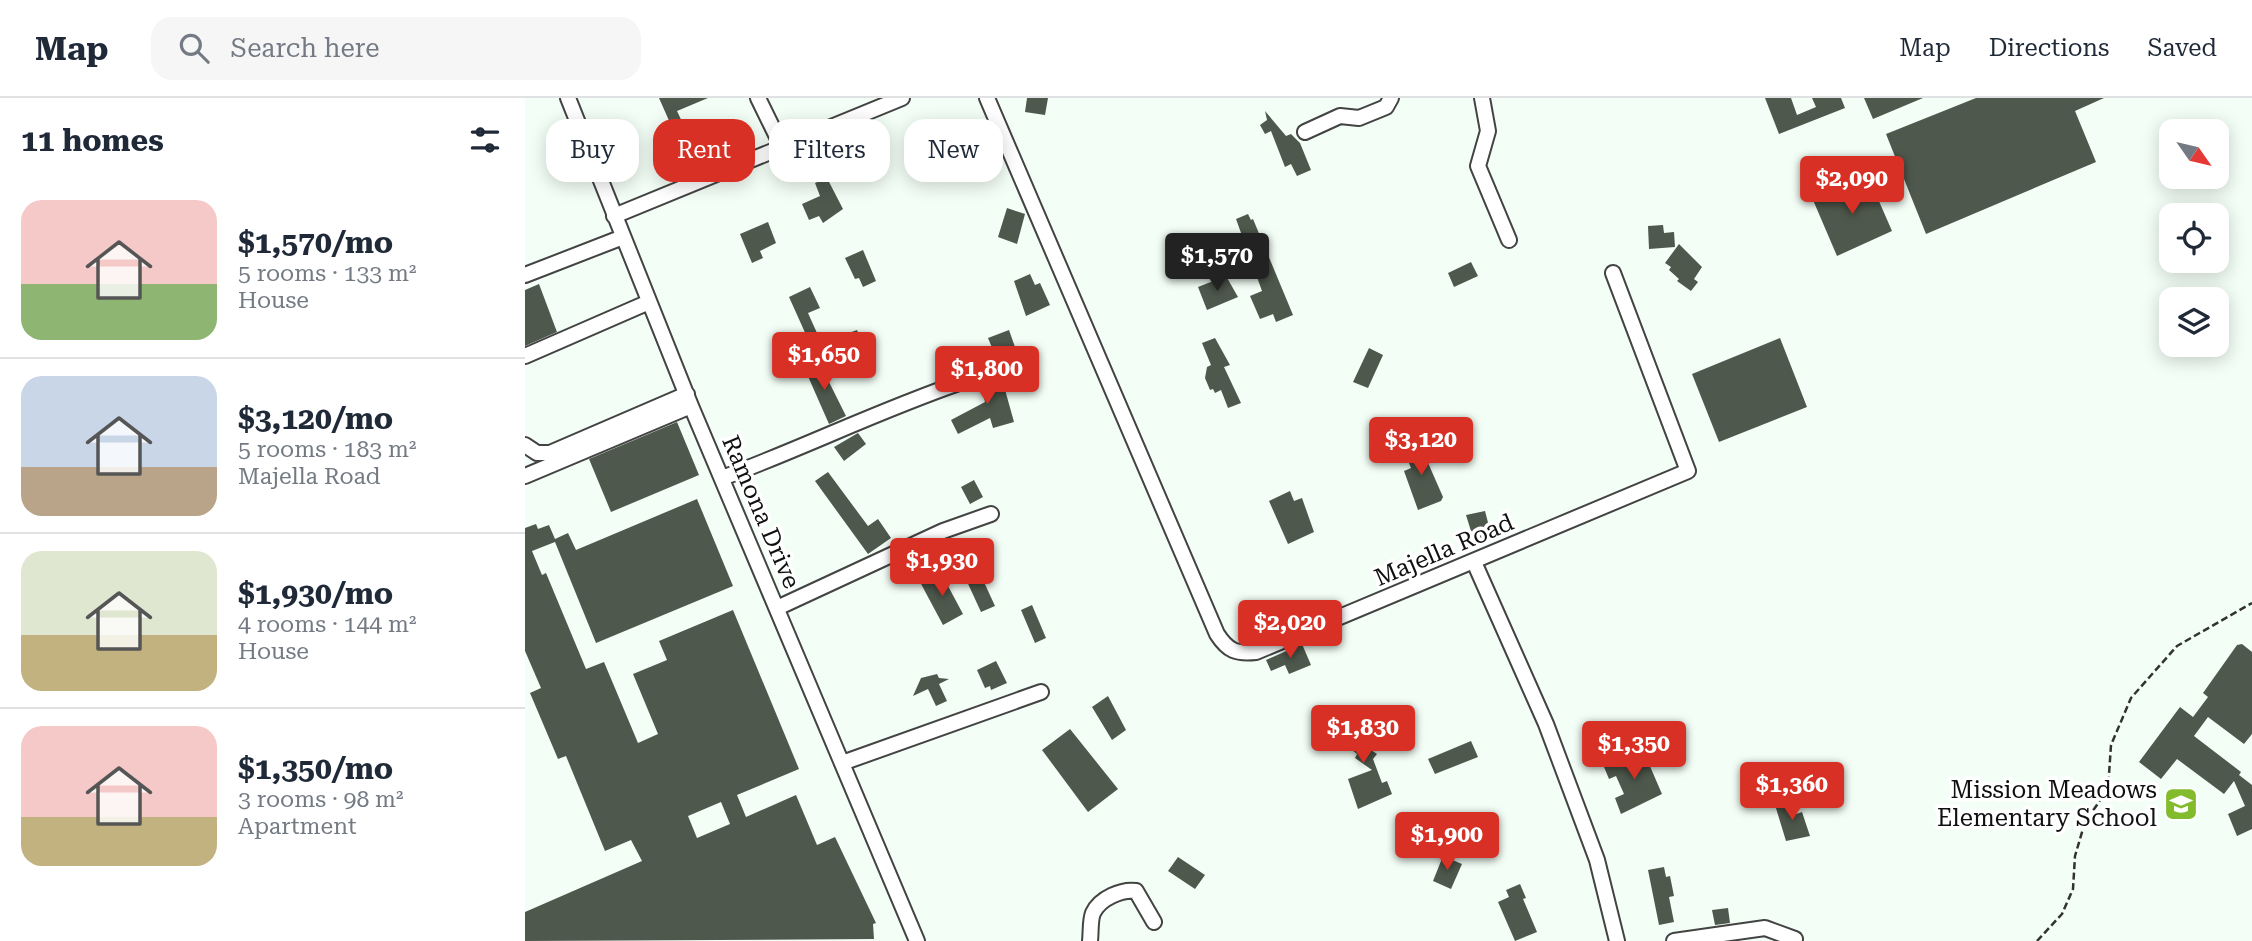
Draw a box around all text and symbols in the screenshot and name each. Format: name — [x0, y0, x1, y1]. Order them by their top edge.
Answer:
search box — [151, 17, 641, 80]
text: Map — [35, 29, 109, 68]
icon: search — [175, 29, 213, 67]
text: Search here — [231, 33, 380, 63]
text: Map — [1899, 34, 1951, 62]
text: Directions — [1989, 34, 2109, 62]
text: Saved — [2147, 34, 2217, 62]
chip: Buy — [546, 119, 639, 182]
chip: Rent — [653, 119, 755, 182]
chip: Filters — [769, 119, 890, 182]
chip: New — [904, 119, 1003, 182]
north arrow — [2159, 119, 2229, 189]
map controls — [2159, 119, 2229, 357]
icon: filters — [466, 121, 504, 159]
text: 11 homes — [21, 123, 164, 158]
pin: $2,090 — [1795, 156, 1909, 216]
text: $2,090 — [1816, 165, 1888, 192]
button: locate — [2159, 203, 2229, 273]
text: $1,570/mo — [238, 225, 393, 260]
icon: home — [77, 228, 161, 312]
pin: $1,570 — [1160, 234, 1274, 293]
text: $1,570 — [1181, 242, 1253, 269]
text: 5 rooms · 133 m² — [238, 260, 416, 287]
text: House — [238, 287, 309, 314]
button: layers — [2159, 287, 2229, 357]
pin: $1,650 — [767, 332, 881, 392]
text: $1,650 — [788, 341, 860, 368]
pin: $1,800 — [930, 346, 1044, 406]
text: $1,800 — [951, 355, 1023, 382]
text: $3,120/mo — [238, 401, 393, 436]
icon: home — [77, 404, 161, 488]
pin: $3,120 — [1364, 418, 1478, 477]
text: $3,120 — [1385, 426, 1457, 453]
street label: Ramona Drive — [716, 431, 806, 593]
text: 5 rooms · 183 m² — [238, 436, 416, 463]
text: Majella Road — [238, 463, 380, 490]
street label: Majella Road — [1370, 508, 1518, 592]
pin: $1,930 — [885, 538, 999, 598]
text: $1,930 — [906, 547, 978, 574]
text: $1,930/mo — [238, 576, 393, 611]
icon: home — [77, 579, 161, 663]
pin: $2,020 — [1233, 601, 1347, 660]
text: $2,020 — [1254, 609, 1326, 636]
text: 4 rooms · 144 m² — [238, 611, 416, 638]
text: House — [238, 638, 309, 665]
pin: $1,830 — [1306, 706, 1420, 765]
text: $1,830 — [1327, 714, 1399, 741]
pin: $1,350 — [1577, 722, 1691, 781]
text: $1,350 — [1598, 730, 1670, 757]
text: $1,350/mo — [238, 751, 393, 786]
icon: home — [77, 754, 161, 838]
pin: $1,360 — [1735, 762, 1849, 822]
text: $1,360 — [1756, 771, 1828, 798]
place label: Mission Meadows Elementary School — [1937, 776, 2157, 832]
school or university icon: Mission Meadows Elementary School — [2162, 785, 2200, 823]
text: 3 rooms · 98 m² — [238, 786, 404, 813]
pin: $1,900 — [1390, 812, 1504, 872]
text: Apartment — [238, 813, 357, 840]
text: $1,900 — [1411, 821, 1483, 848]

